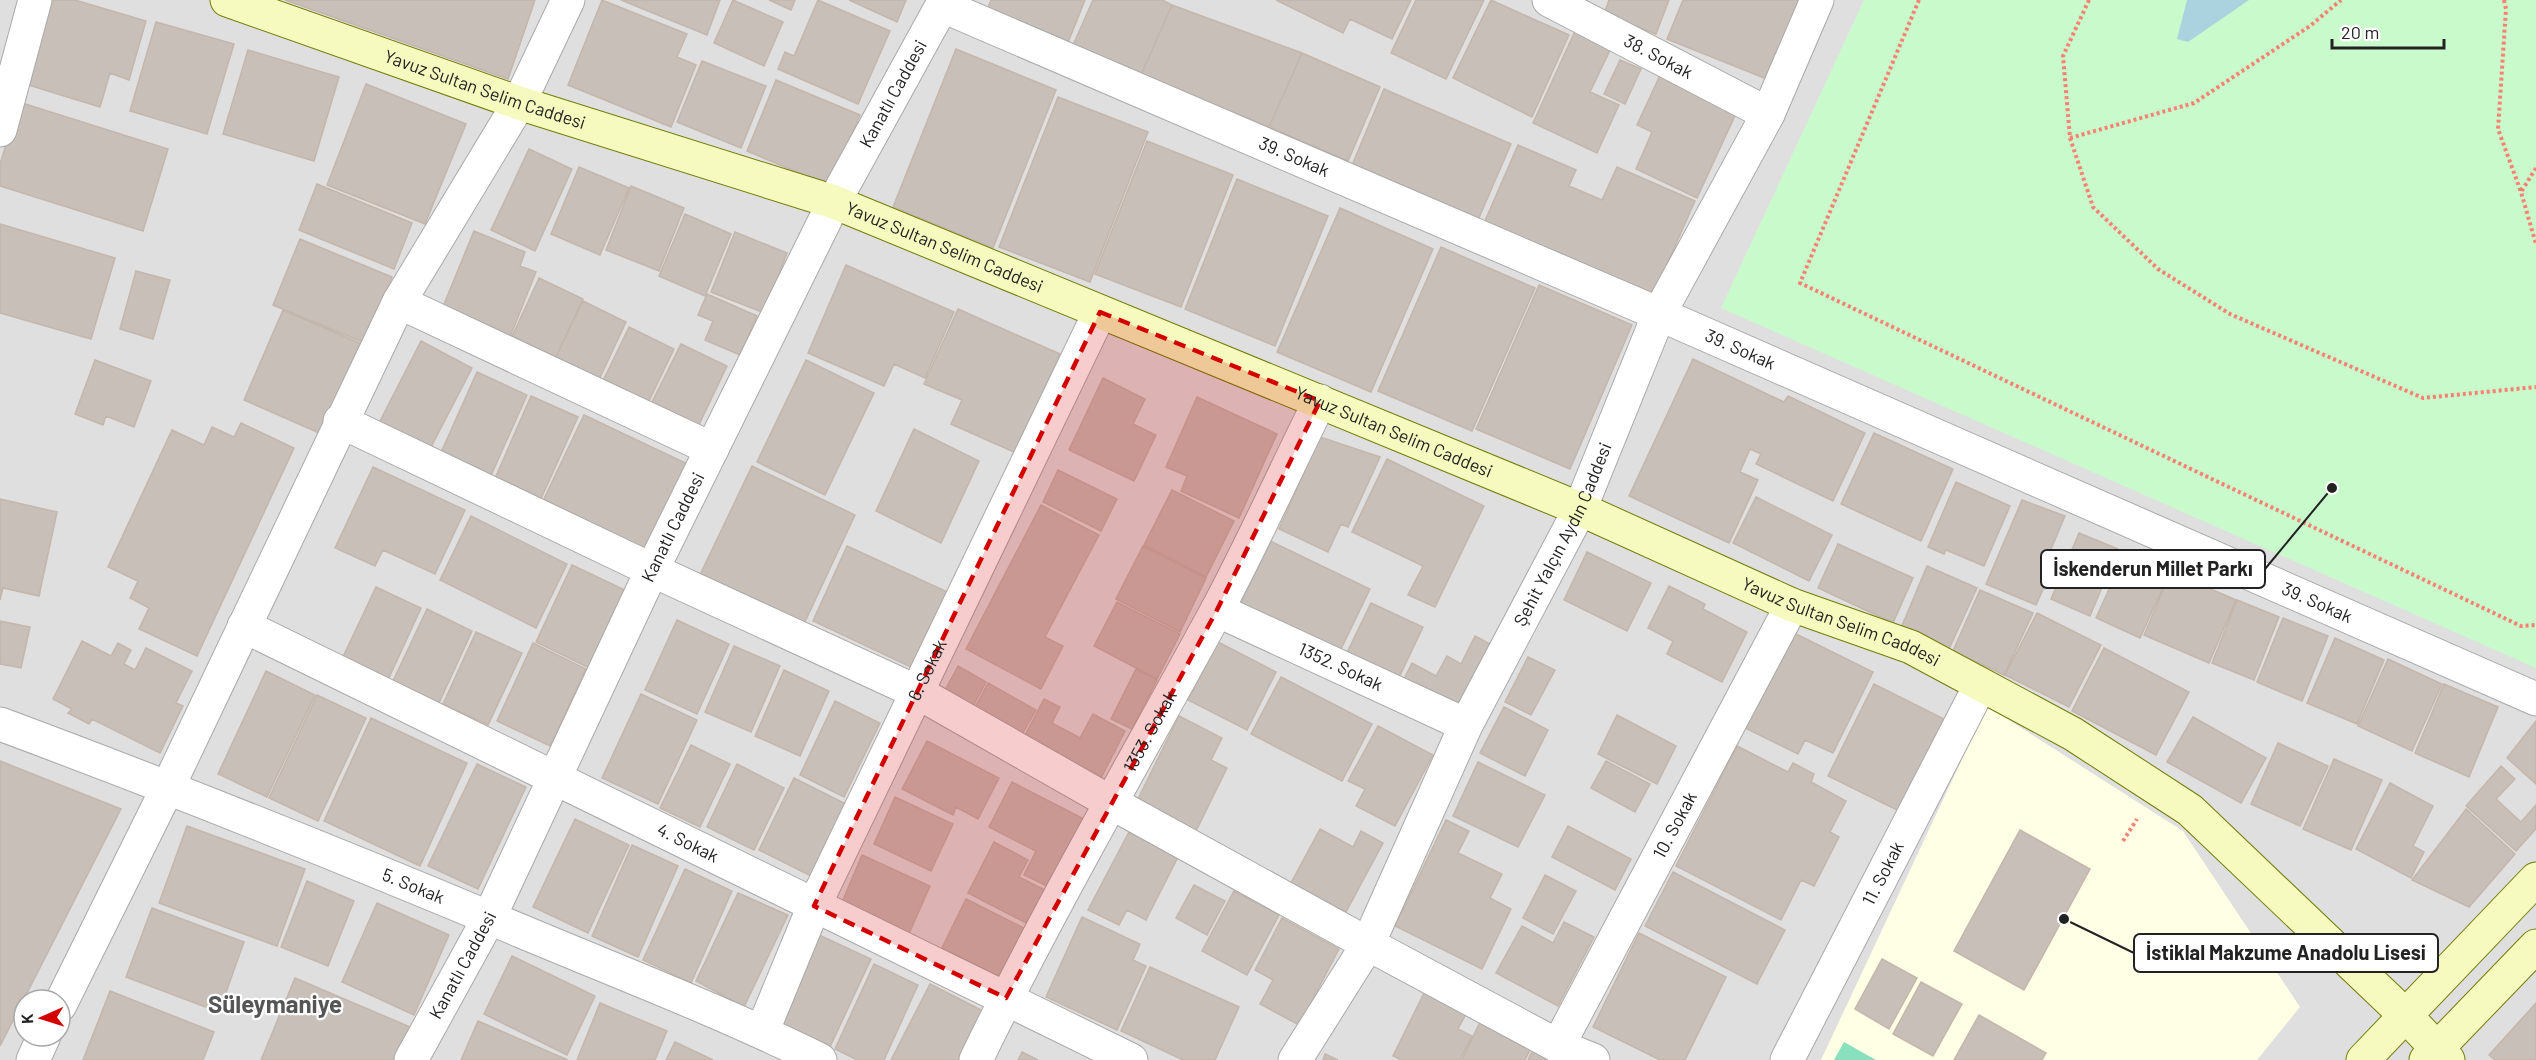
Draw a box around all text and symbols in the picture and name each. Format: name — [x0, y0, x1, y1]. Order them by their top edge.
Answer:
scale bar — [2332, 12, 2444, 50]
text: 20 m — [2341, 21, 2379, 43]
street label: 38. Sokak — [1620, 29, 1697, 83]
street label: Kanatlı Caddesi — [854, 36, 931, 151]
street label: Yavuz Sultan Selim Caddesi — [381, 44, 589, 133]
street label: 39. Sokak — [1256, 131, 1333, 181]
street label: Yavuz Sultan Selim Caddesi — [843, 196, 1047, 297]
street label: 39. Sokak — [1702, 324, 1779, 374]
street label: Yavuz Sultan Selim Caddesi — [1292, 381, 1496, 482]
street label: Şehit Yalçın Aydın Caddesi — [1508, 439, 1616, 630]
street label: Kanatlı Caddesi — [636, 468, 709, 585]
callout: İskenderun Millet Parkı — [2041, 550, 2265, 588]
text: İskenderun Millet Parkı — [2053, 556, 2253, 580]
street label: Yavuz Sultan Selim Caddesi — [1739, 572, 1944, 671]
street label: 39. Sokak — [2279, 577, 2356, 627]
street label: 6. Sokak — [903, 636, 951, 704]
street label: 1352. Sokak — [1295, 637, 1387, 695]
street label: 1353. Sokak — [1118, 686, 1181, 776]
street label: 10. Sokak — [1648, 788, 1701, 862]
street label: 4. Sokak — [654, 818, 723, 867]
street label: 11. Sokak — [1857, 837, 1908, 909]
street label: 5. Sokak — [379, 863, 448, 908]
street label: Kanatlı Caddesi — [424, 908, 501, 1023]
callout: İstiklal Makzume Anadolu Lisesi — [2134, 934, 2438, 972]
text: İstiklal Makzume Anadolu Lisesi — [2146, 940, 2426, 964]
north arrow — [12, 988, 72, 1048]
district label: Süleymaniye — [208, 989, 342, 1018]
text: K — [17, 1013, 36, 1024]

